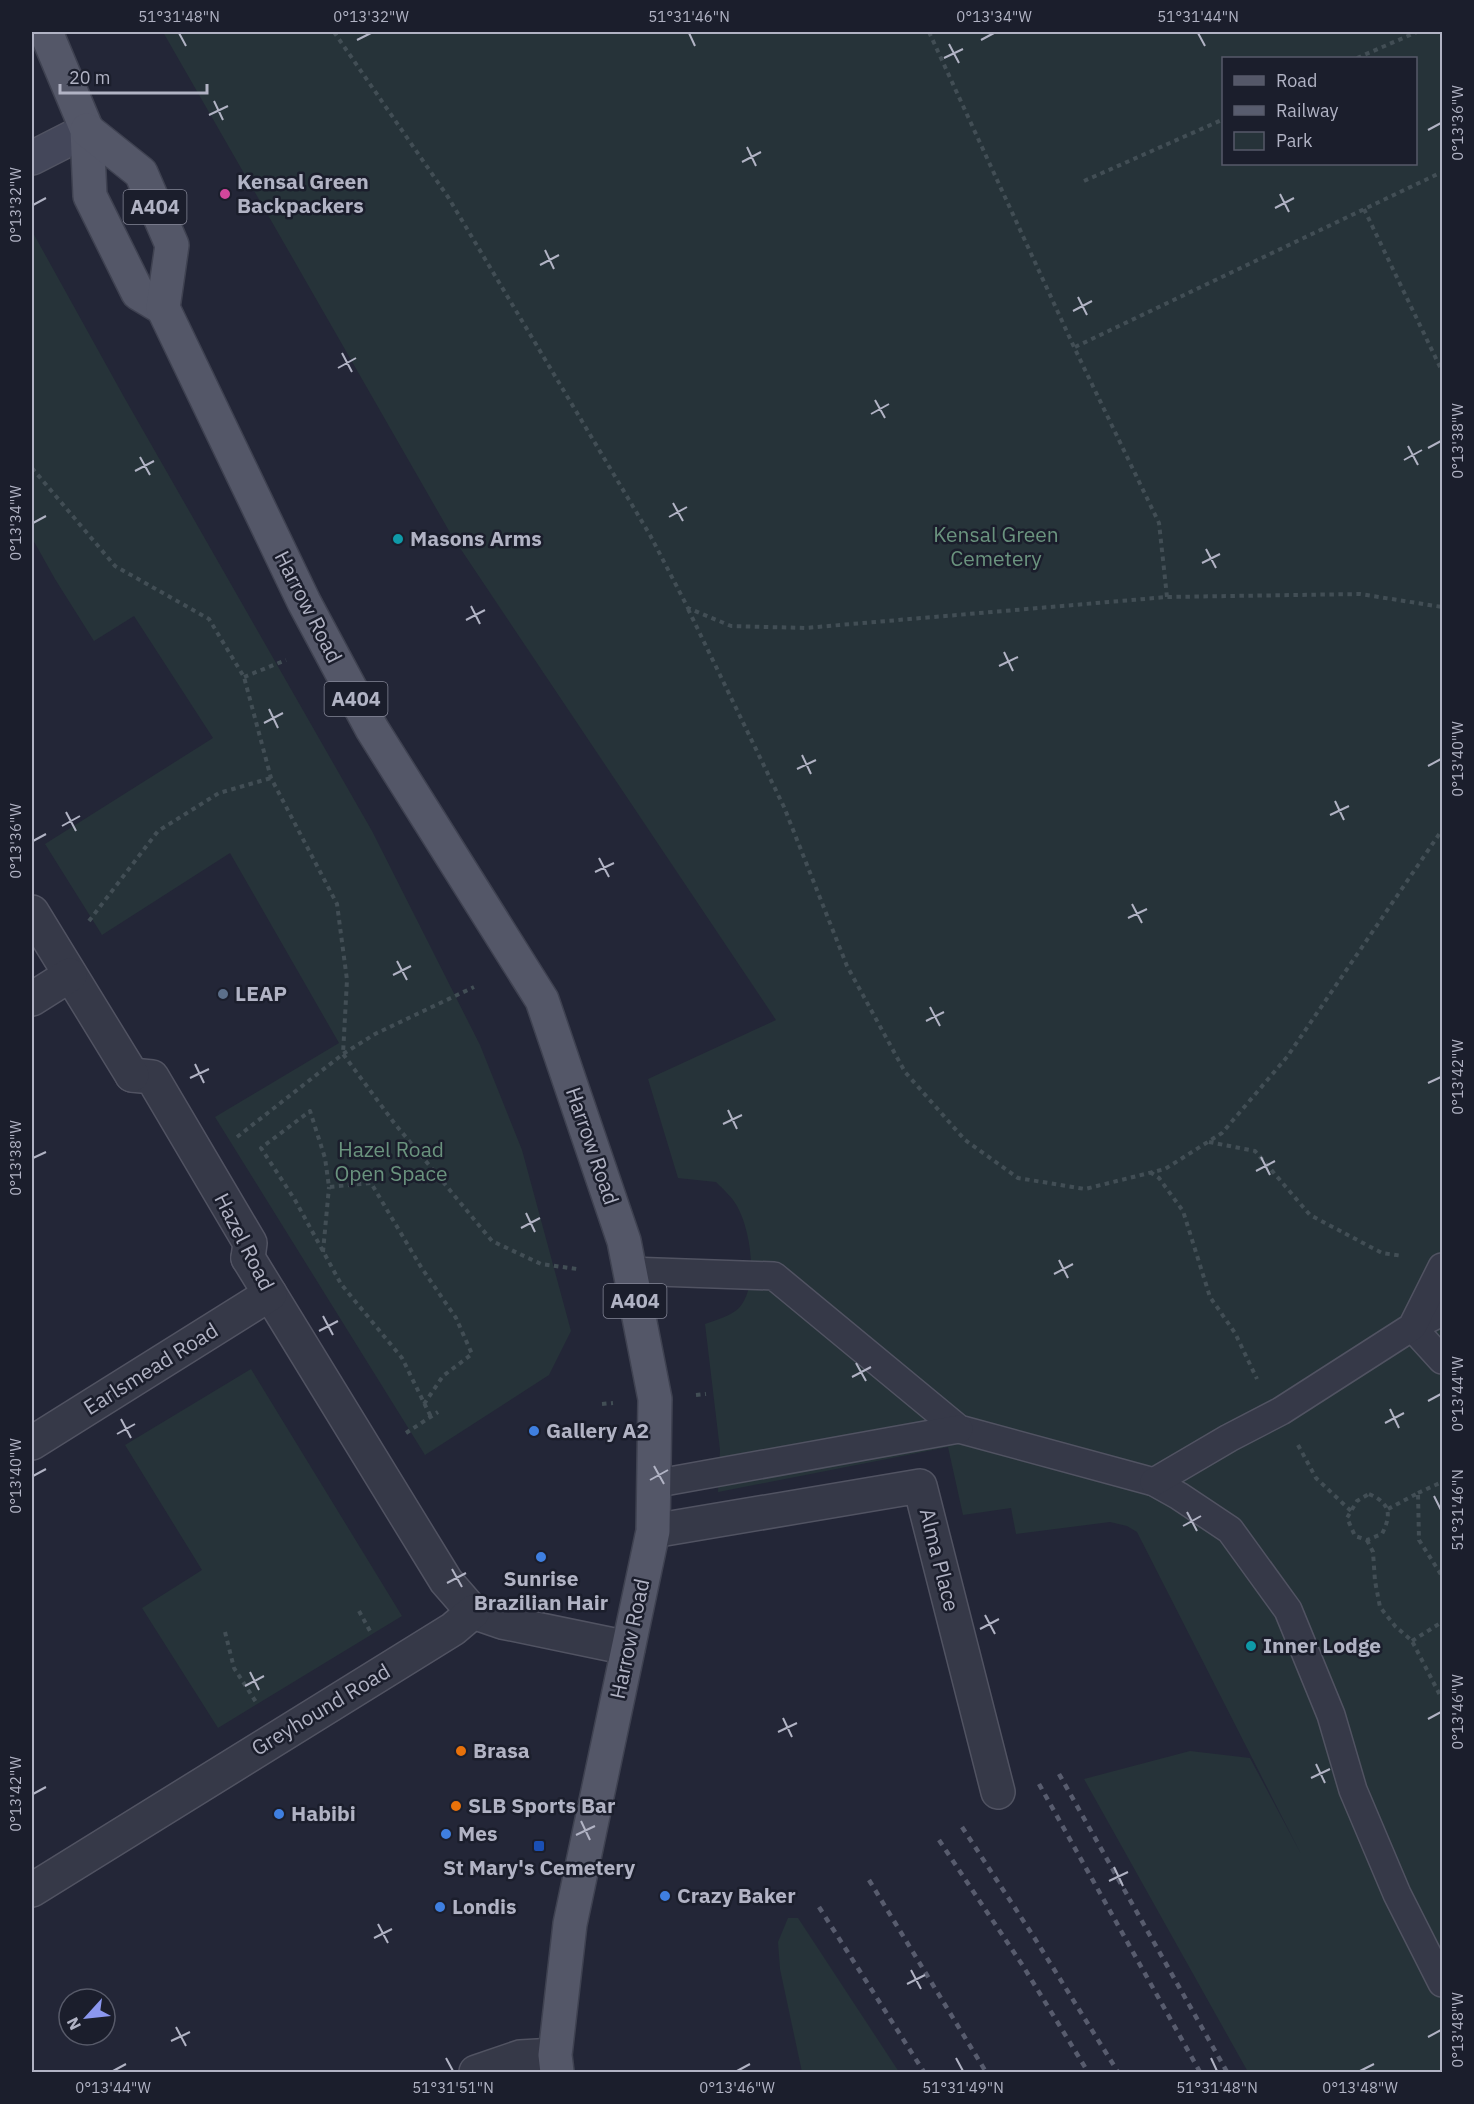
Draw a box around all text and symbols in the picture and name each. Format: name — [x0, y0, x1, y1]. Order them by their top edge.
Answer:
text: 51°31'48"N — [138, 7, 220, 26]
text: 0°13'32"W — [333, 7, 409, 26]
text: 51°31'46"N — [648, 7, 730, 26]
text: 0°13'34"W — [956, 7, 1032, 26]
text: 51°31'44"N — [1157, 7, 1239, 26]
scale bar — [60, 57, 207, 95]
legend — [1222, 57, 1417, 165]
text: 20 m — [69, 66, 111, 89]
text: Road — [1276, 69, 1317, 92]
text: 0°13'36"W — [1448, 85, 1467, 161]
text: Railway — [1276, 99, 1338, 122]
text: Park — [1276, 129, 1313, 152]
text: 0°13'32"W — [6, 167, 25, 243]
place label: Kensal Green Backpackers — [237, 167, 369, 219]
marker: Kensal Green Backpackers — [218, 187, 232, 201]
road number: A404 — [124, 190, 186, 224]
text: 0°13'38"W — [1448, 403, 1467, 479]
text: 0°13'34"W — [6, 485, 25, 561]
park label: Kensal Green Cemetery — [933, 520, 1059, 572]
place label: Masons Arms — [410, 524, 542, 552]
marker: Masons Arms — [391, 532, 405, 546]
street label: Harrow Road — [269, 546, 349, 667]
road number: A404 — [324, 682, 388, 716]
text: 0°13'40"W — [1448, 721, 1467, 797]
text: 0°13'36"W — [6, 803, 25, 879]
place label: LEAP — [235, 979, 287, 1007]
marker: LEAP — [216, 987, 230, 1001]
text: 0°13'42"W — [1448, 1039, 1467, 1115]
street label: Harrow Road — [560, 1083, 626, 1208]
text: 0°13'38"W — [6, 1120, 25, 1196]
park label: Hazel Road Open Space — [334, 1135, 448, 1187]
street label: Hazel Road — [208, 1188, 281, 1295]
road number: A404 — [604, 1284, 666, 1318]
street label: Earlsmead Road — [78, 1316, 223, 1421]
text: 0°13'44"W — [1448, 1356, 1467, 1432]
place label: Gallery A2 — [546, 1416, 649, 1444]
marker: Gallery A2 — [527, 1424, 541, 1438]
text: 0°13'40"W — [6, 1438, 25, 1514]
text: 51°31'46"N — [1448, 1469, 1467, 1551]
street label: Alma Place — [914, 1505, 966, 1614]
marker: Sunrise Brazilian Hair — [534, 1550, 548, 1564]
place label: Sunrise Brazilian Hair — [474, 1564, 609, 1616]
street label: Harrow Road — [603, 1576, 655, 1702]
place label: Inner Lodge — [1263, 1631, 1381, 1659]
marker: Inner Lodge — [1244, 1639, 1258, 1653]
street label: Greyhound Road — [246, 1657, 395, 1762]
text: 0°13'46"W — [1448, 1674, 1467, 1750]
place label: Brasa — [473, 1736, 530, 1764]
marker: Brasa — [454, 1744, 468, 1758]
text: 0°13'42"W — [6, 1756, 25, 1832]
place label: SLB Sports Bar — [468, 1791, 616, 1819]
place label: Habibi — [291, 1799, 356, 1827]
marker: SLB Sports Bar — [449, 1799, 463, 1813]
marker: Habibi — [272, 1807, 286, 1821]
place label: Mes — [458, 1819, 498, 1847]
marker: Mes — [439, 1827, 453, 1841]
marker: St Mary's Cemetery — [532, 1839, 546, 1853]
place label: St Mary's Cemetery — [443, 1853, 636, 1881]
place label: Crazy Baker — [677, 1881, 796, 1909]
marker: Crazy Baker — [658, 1889, 672, 1903]
place label: Londis — [452, 1892, 517, 1920]
marker: Londis — [433, 1900, 447, 1914]
north arrow — [57, 1987, 117, 2047]
text: 0°13'48"W — [1448, 1992, 1467, 2068]
text: N — [62, 2014, 85, 2034]
text: 0°13'44"W — [75, 2078, 151, 2097]
text: 51°31'51"N — [412, 2078, 494, 2097]
text: 0°13'46"W — [699, 2078, 775, 2097]
text: 51°31'49"N — [922, 2078, 1004, 2097]
text: 51°31'48"N — [1176, 2078, 1258, 2097]
text: 0°13'48"W — [1322, 2078, 1398, 2097]

